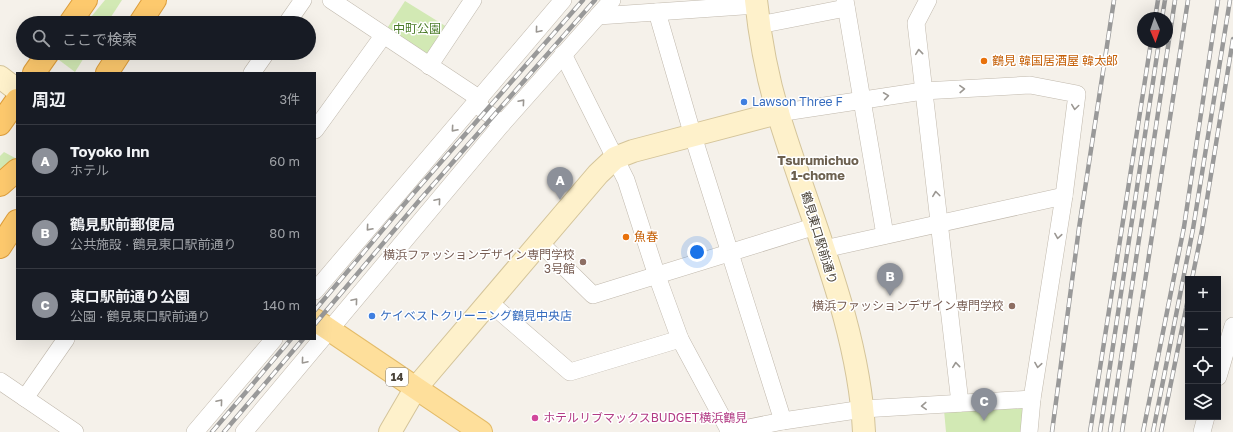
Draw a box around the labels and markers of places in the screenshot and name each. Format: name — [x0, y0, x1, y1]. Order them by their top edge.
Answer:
place label: 鶴見 韓国居酒屋 韓太郎 — [992, 53, 1118, 68]
marker: 鶴見 韓国居酒屋 韓太郎 — [979, 56, 989, 66]
place label: Lawson Three F — [752, 94, 843, 109]
marker: Lawson Three F — [739, 97, 749, 107]
pin: A — [547, 167, 573, 200]
place label: 魚春 — [634, 229, 658, 244]
marker: 魚春 — [621, 232, 631, 242]
place label: 横浜ファッションデザイン専門学校 3号館 — [383, 247, 575, 276]
marker: 横浜ファッションデザイン専門学校 3号館 — [578, 257, 588, 267]
pin: B — [877, 263, 903, 296]
place label: 横浜ファッションデザイン専門学校 — [812, 298, 1004, 313]
marker: 横浜ファッションデザイン専門学校 — [1007, 301, 1017, 311]
place label: ケイベストクリーニング鶴見中央店 — [380, 308, 572, 323]
marker: ケイベストクリーニング鶴見中央店 — [367, 311, 377, 321]
pin: C — [971, 388, 997, 421]
place label: ホテルリブマックスBUDGET横浜鶴見 — [543, 410, 747, 425]
marker: ホテルリブマックスBUDGET横浜鶴見 — [530, 413, 540, 423]

